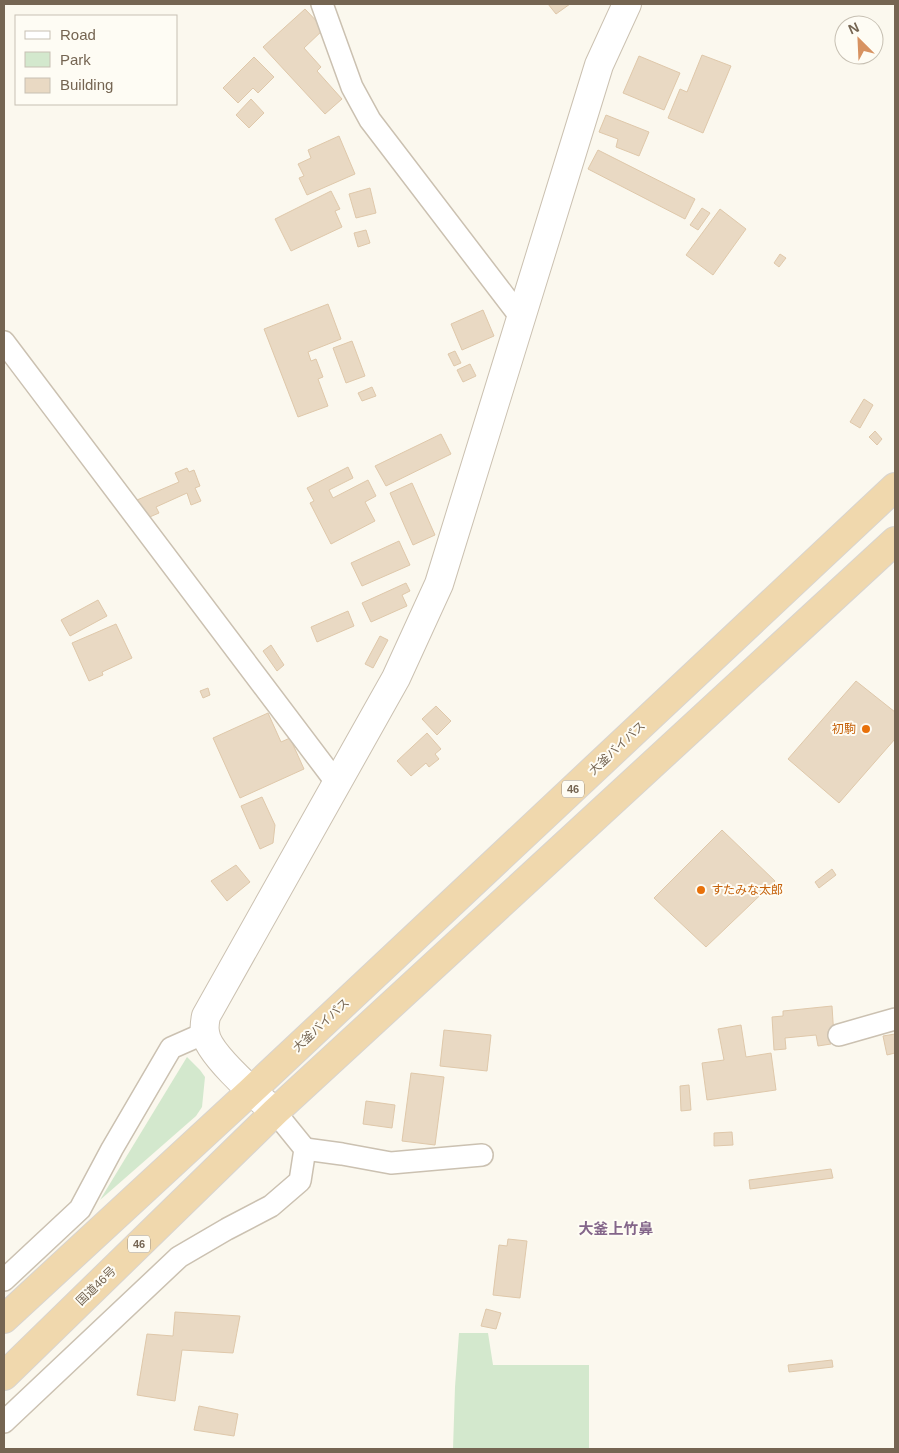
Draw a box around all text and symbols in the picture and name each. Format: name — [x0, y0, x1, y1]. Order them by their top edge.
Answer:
legend — [15, 15, 178, 105]
north arrow — [834, 15, 884, 65]
text: N — [846, 19, 862, 37]
text: Road — [60, 26, 96, 43]
text: Park — [60, 51, 91, 68]
text: Building — [60, 76, 113, 93]
street label: 大釜バイパス — [586, 718, 648, 778]
place label: 初駒 — [832, 722, 856, 736]
marker: 初駒 — [860, 723, 872, 735]
road number: 46 — [562, 781, 584, 798]
place label: すたみな太郎 — [711, 883, 783, 897]
marker: すたみな太郎 — [695, 884, 707, 896]
street label: 大釜バイパス — [290, 995, 352, 1055]
district label: 大釜上竹鼻 — [578, 1220, 654, 1237]
road number: 46 — [128, 1236, 150, 1252]
street label: 国道46号 — [73, 1264, 119, 1308]

